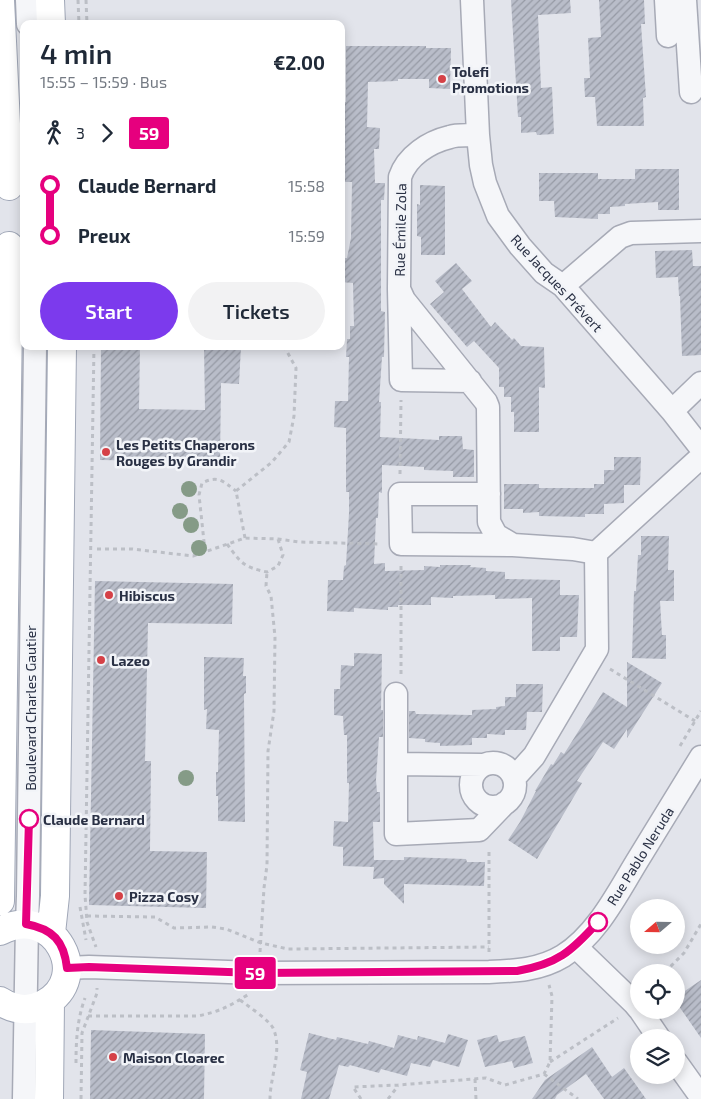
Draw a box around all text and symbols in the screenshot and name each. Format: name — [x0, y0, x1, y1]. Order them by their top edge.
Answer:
text: 4 min — [40, 36, 112, 70]
text: €2.00 — [273, 51, 325, 74]
place label: Tolefi Promotions — [452, 63, 529, 96]
text: 15:55 – 15:59 · Bus — [40, 72, 167, 91]
marker: Tolefi Promotions — [436, 73, 448, 85]
icon: walk — [40, 119, 68, 147]
icon: forward — [93, 119, 121, 147]
text: 59 — [139, 122, 159, 144]
text: 3 — [76, 123, 85, 142]
text: Claude Bernard — [78, 174, 216, 197]
text: 15:58 — [288, 176, 325, 195]
street label: Rue Émile Zola — [391, 183, 409, 277]
text: Preux — [78, 224, 130, 247]
text: 15:59 — [289, 226, 325, 245]
street label: Rue Jacques Prévert — [508, 231, 606, 335]
button: Start — [40, 282, 178, 340]
button: Tickets — [188, 282, 325, 340]
place label: Les Petits Chaperons Rouges by Grandir — [116, 436, 255, 469]
marker: Les Petits Chaperons Rouges by Grandir — [100, 446, 112, 458]
place label: Hibiscus — [119, 587, 175, 604]
marker: Hibiscus — [103, 589, 115, 601]
street label: Boulevard Charles Gautier — [22, 625, 39, 791]
place label: Lazeo — [111, 652, 150, 669]
marker: Lazeo — [95, 654, 107, 666]
street label: Rue Pablo Neruda — [603, 804, 677, 908]
marker: Claude Bernard — [19, 809, 39, 829]
place label: Claude Bernard — [43, 811, 145, 828]
place label: Pizza Cosy — [129, 888, 199, 905]
marker: Pizza Cosy — [113, 890, 125, 902]
north arrow — [630, 899, 685, 954]
map controls — [630, 899, 685, 1084]
unlabelled marker — [588, 912, 608, 932]
line badge: 59 — [232, 957, 278, 989]
text: 59 — [245, 962, 265, 984]
button: locate — [630, 964, 685, 1019]
button: layers — [630, 1029, 685, 1084]
place label: Maison Cloarec — [123, 1049, 225, 1066]
marker: Maison Cloarec — [107, 1051, 119, 1063]

